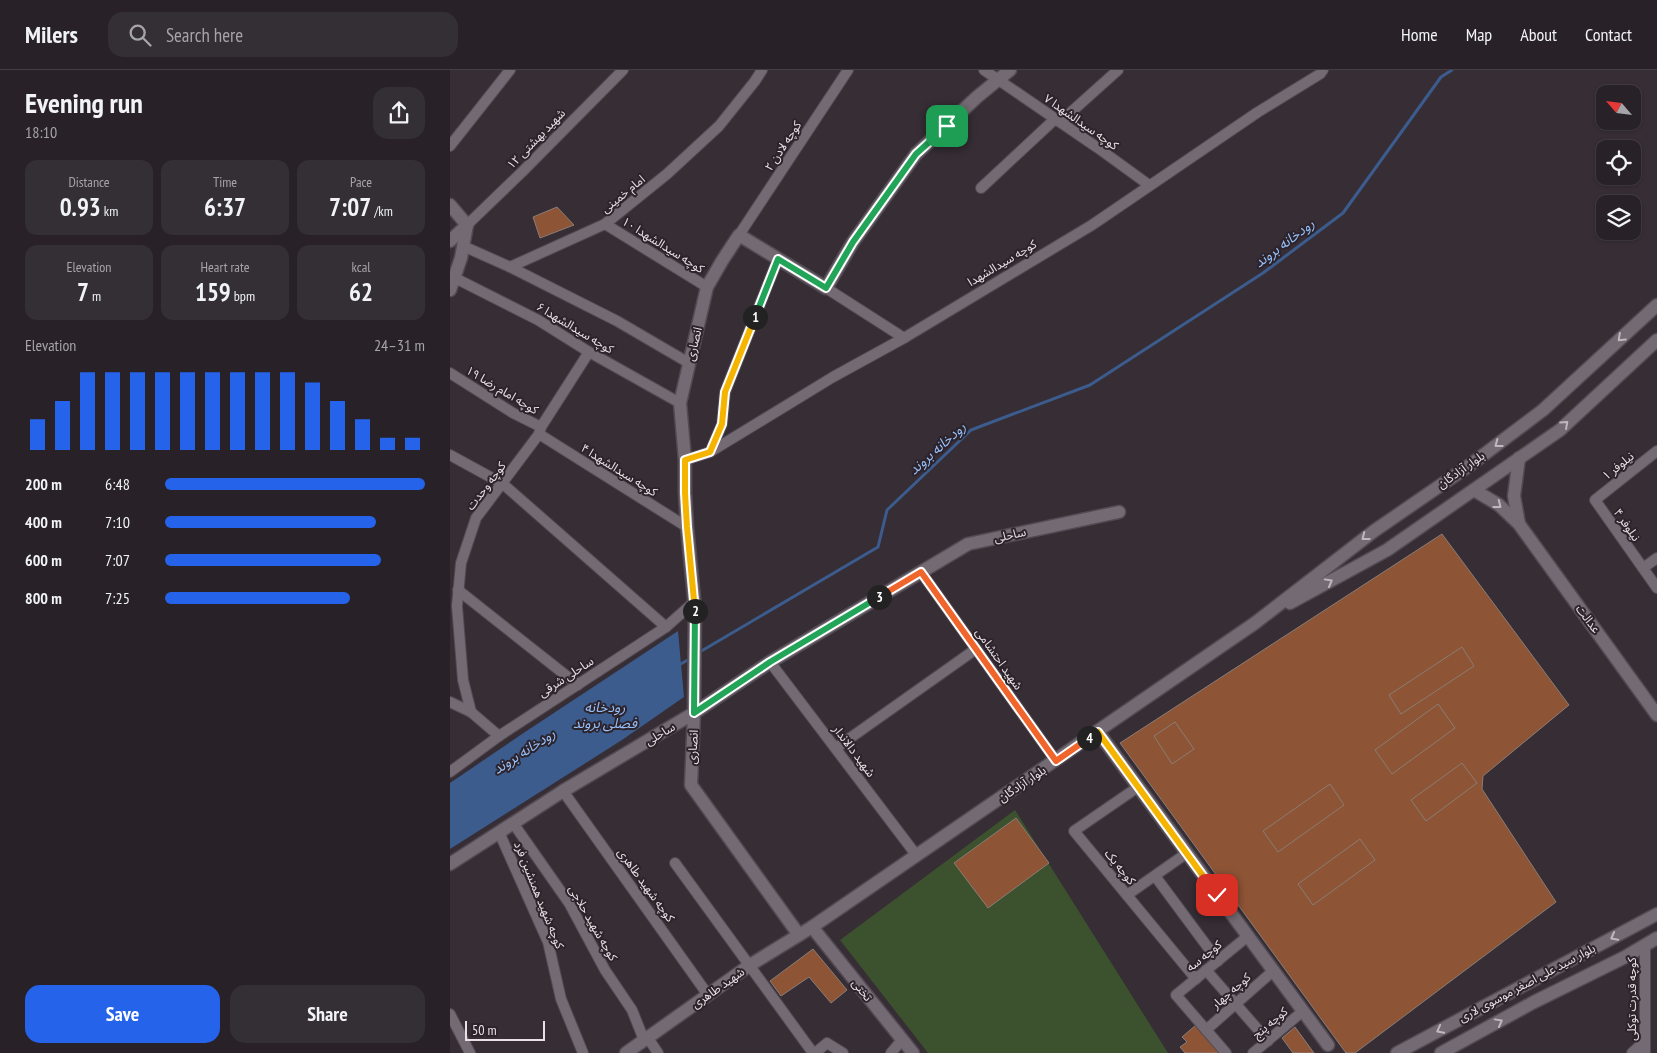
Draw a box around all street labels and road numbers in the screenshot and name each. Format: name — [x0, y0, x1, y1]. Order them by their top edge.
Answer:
street label: کوچه سیدالشهدا ۷ — [1041, 90, 1122, 154]
street label: شهید بهشتی ۱۲ — [503, 105, 568, 172]
street label: کوچه لادن ۲ — [761, 117, 806, 174]
street label: امام خمینی — [598, 171, 649, 217]
street label: کوچه سیدالشهدا ۱۰ — [619, 213, 708, 277]
street label: کوچه سیدالشهدا — [965, 236, 1040, 290]
street label: کوچه سیدالشهدا ۶ — [533, 299, 617, 358]
street label: انصاری — [682, 325, 705, 362]
street label: کوچه امام رضا ۱۹ — [462, 362, 542, 419]
street label: کوچه سیدالشهدا ۴ — [578, 440, 661, 500]
street label: بلوار آزادگان — [1434, 448, 1487, 491]
street label: نیلوفر ۱ — [1599, 448, 1637, 483]
street label: کوچه وحدت — [463, 458, 510, 514]
street label: نیلوفر ۴ — [1611, 505, 1644, 544]
street label: ساحلی — [992, 524, 1027, 545]
street label: عدالت — [1573, 602, 1604, 636]
street label: شهید احتشامی — [973, 625, 1026, 693]
street label: ساحلی شرقی — [535, 653, 596, 700]
street label: ساحلی — [642, 719, 677, 748]
street label: شهید دالاندار — [829, 721, 879, 780]
street label: انصاری — [684, 729, 701, 765]
street label: بلوار آزادگان — [995, 762, 1049, 805]
street label: کوچه شهید همنشین فرد — [510, 839, 568, 952]
street label: کوچه شهید طاهری — [614, 845, 679, 926]
street label: کوچه یک — [1101, 846, 1140, 889]
street label: کوچه شهید حلاجی — [565, 882, 622, 965]
street label: کوچه سه — [1183, 936, 1226, 975]
street label: بلوار سید علی اصغر موسوی لاری — [1456, 940, 1598, 1025]
street label: کوچه قدرت توکلی — [1624, 956, 1640, 1041]
street label: شهید طاهری — [688, 964, 747, 1011]
street label: کوچه چهار — [1207, 969, 1255, 1013]
street label: تختی — [849, 975, 876, 1004]
street label: کوچه پنج — [1249, 1003, 1293, 1043]

